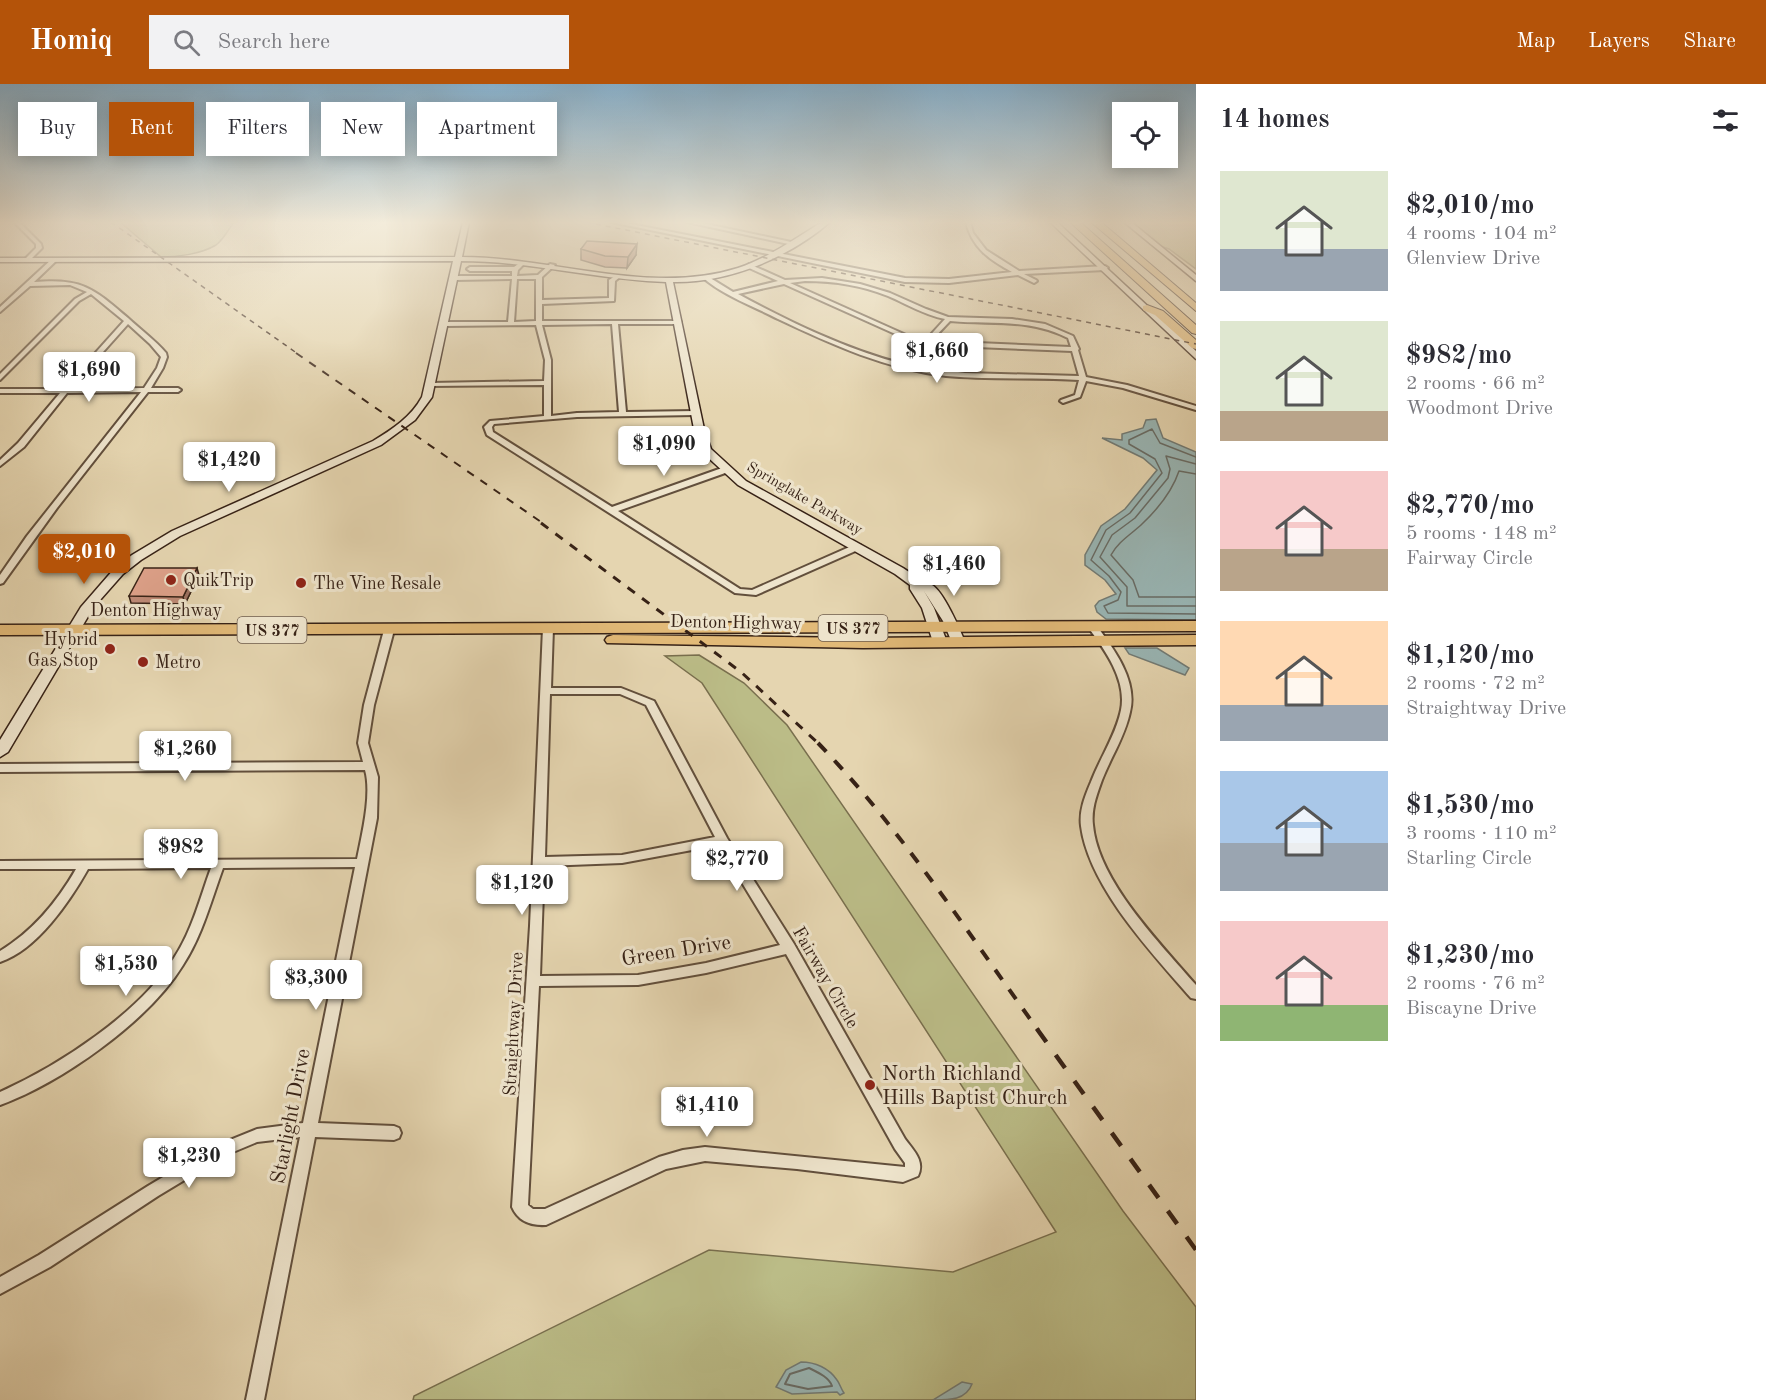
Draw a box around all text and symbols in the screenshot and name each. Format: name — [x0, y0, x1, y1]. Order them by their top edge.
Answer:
search box — [149, 15, 569, 69]
icon: search — [170, 26, 203, 59]
text: Homiq — [30, 28, 113, 56]
text: Search here — [218, 31, 330, 53]
text: Map — [1516, 31, 1555, 52]
text: Layers — [1588, 31, 1650, 52]
text: Share — [1683, 31, 1736, 52]
chip: Buy — [18, 102, 97, 156]
chip: Rent — [109, 102, 194, 156]
chip: Filters — [206, 102, 309, 156]
chip: New — [321, 102, 405, 156]
chip: Apartment — [417, 102, 557, 156]
map controls — [1112, 102, 1178, 168]
button: locate — [1112, 102, 1178, 168]
icon: filters — [1709, 104, 1742, 137]
text: 14 homes — [1220, 107, 1329, 133]
text: $2,010/mo — [1406, 193, 1534, 219]
icon: home — [1268, 195, 1340, 267]
text: 4 rooms · 104 m² — [1406, 224, 1556, 244]
text: Glenview Drive — [1406, 249, 1540, 269]
pin: $1,660 — [888, 333, 986, 384]
text: $1,660 — [905, 342, 969, 362]
text: $982/mo — [1406, 343, 1512, 369]
icon: home — [1268, 345, 1340, 417]
pin: $1,690 — [40, 352, 138, 403]
text: $1,690 — [57, 361, 121, 381]
text: 2 rooms · 66 m² — [1406, 374, 1545, 394]
text: Woodmont Drive — [1406, 399, 1553, 419]
pin: $1,090 — [615, 426, 713, 477]
text: $1,090 — [632, 435, 696, 455]
pin: $1,420 — [180, 442, 278, 493]
text: $1,420 — [197, 451, 261, 471]
street label: Springlake Parkway — [744, 460, 865, 539]
text: $2,770/mo — [1406, 493, 1534, 519]
icon: home — [1268, 495, 1340, 567]
text: 5 rooms · 148 m² — [1406, 524, 1556, 544]
pin: $2,010 — [35, 534, 133, 585]
text: $2,010 — [52, 543, 116, 563]
pin: $1,460 — [905, 546, 1003, 597]
text: Fairway Circle — [1406, 549, 1533, 569]
text: $1,460 — [922, 555, 986, 575]
place label: QuikTrip — [183, 572, 254, 590]
marker: QuikTrip — [164, 573, 178, 587]
place label: The Vine Resale — [313, 575, 441, 593]
marker: The Vine Resale — [294, 576, 308, 590]
street label: Denton Highway — [90, 602, 223, 620]
street label: Denton Highway — [670, 613, 803, 633]
road number: US 377 — [818, 615, 888, 641]
road number: US 377 — [238, 617, 306, 643]
place label: Hybrid Gas Stop — [28, 631, 98, 670]
marker: Hybrid Gas Stop — [103, 642, 117, 656]
text: $1,120/mo — [1406, 643, 1534, 669]
icon: home — [1268, 645, 1340, 717]
place label: Metro — [155, 654, 201, 672]
marker: Metro — [136, 655, 150, 669]
text: 2 rooms · 72 m² — [1406, 674, 1545, 694]
text: Straightway Drive — [1406, 699, 1566, 719]
pin: $1,260 — [136, 731, 234, 782]
text: $1,260 — [153, 740, 217, 760]
text: $1,530/mo — [1406, 793, 1534, 819]
icon: home — [1268, 795, 1340, 867]
text: 3 rooms · 110 m² — [1406, 824, 1556, 844]
pin: $982 — [145, 829, 217, 880]
text: $982 — [158, 838, 204, 858]
pin: $2,770 — [688, 841, 786, 892]
text: Starling Circle — [1406, 849, 1532, 869]
text: $2,770 — [705, 850, 769, 870]
pin: $1,120 — [473, 865, 571, 916]
text: $1,120 — [490, 874, 554, 894]
street label: Fairway Circle — [789, 924, 861, 1031]
street label: Green Drive — [620, 932, 733, 971]
text: $1,230/mo — [1406, 943, 1534, 969]
icon: home — [1268, 945, 1340, 1017]
pin: $1,530 — [77, 946, 175, 997]
street label: Straightway Drive — [501, 952, 527, 1097]
text: $1,530 — [94, 955, 158, 975]
pin: $3,300 — [267, 960, 365, 1011]
text: $3,300 — [284, 969, 348, 989]
text: 2 rooms · 76 m² — [1406, 974, 1545, 994]
text: Biscayne Drive — [1406, 999, 1536, 1019]
street label: Starlight Drive — [268, 1047, 315, 1186]
place label: North Richland Hills Baptist Church — [882, 1064, 1068, 1109]
marker: North Richland Hills Baptist Church — [863, 1078, 877, 1092]
pin: $1,410 — [658, 1087, 756, 1138]
text: $1,410 — [675, 1096, 739, 1116]
pin: $1,230 — [140, 1138, 238, 1189]
text: $1,230 — [157, 1147, 221, 1167]

